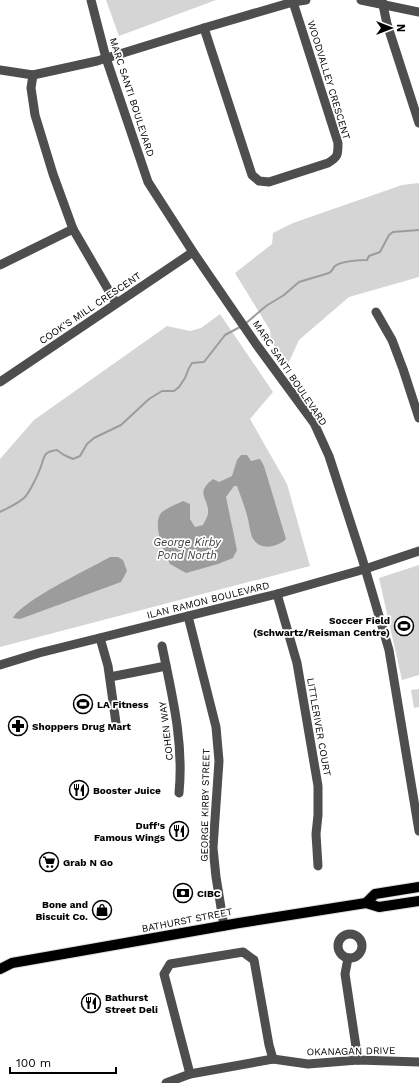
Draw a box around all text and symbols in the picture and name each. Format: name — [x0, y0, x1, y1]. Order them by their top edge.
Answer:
north arrow — [371, 8, 411, 48]
street label: WOODVALLEY CRESCENT — [306, 19, 352, 141]
text: N — [394, 24, 407, 32]
street label: MARC SANTI BOULEVARD — [108, 36, 156, 158]
street label: COOK'S MILL CRESCENT — [37, 270, 143, 346]
street label: MARC SANTI BOULEVARD — [251, 318, 329, 428]
water label: George Kirby Pond North — [153, 536, 222, 562]
street label: ILAN RAMON BOULEVARD — [145, 579, 271, 621]
place label: Soccer Field (Schwartz/Reisman Centre) — [253, 615, 390, 638]
sports icon: Soccer Field (Schwartz/Reisman Centre) — [393, 615, 415, 637]
street label: LITTLERIVER COURT — [305, 677, 333, 777]
sports icon: LA Fitness — [72, 693, 94, 715]
place label: LA Fitness — [97, 699, 149, 710]
street label: COHEN WAY — [157, 701, 175, 761]
pharmacy icon: Shoppers Drug Mart — [7, 715, 29, 737]
place label: Shoppers Drug Mart — [32, 721, 132, 732]
street label: GEORGE KIRBY STREET — [199, 748, 211, 862]
restaurant icon: Booster Juice — [68, 779, 90, 801]
place label: Booster Juice — [93, 785, 161, 796]
place label: Duff's Famous Wings — [94, 820, 166, 843]
restaurant icon: Duff's Famous Wings — [168, 820, 190, 842]
supermarket icon: Grab N Go — [38, 851, 60, 873]
place label: Grab N Go — [63, 857, 113, 868]
bank icon: CIBC — [172, 882, 194, 904]
place label: CIBC — [197, 888, 221, 899]
place label: Bone and Biscuit Co. — [35, 899, 88, 922]
shop icon: Bone and Biscuit Co. — [91, 899, 113, 921]
street label: BATHURST STREET — [141, 906, 233, 934]
restaurant icon: Bathurst Street Deli — [80, 992, 102, 1014]
place label: Bathurst Street Deli — [105, 992, 158, 1015]
street label: OKANAGAN DRIVE — [307, 1045, 395, 1057]
scale bar — [10, 1049, 116, 1075]
text: 100 m — [16, 1056, 51, 1070]

